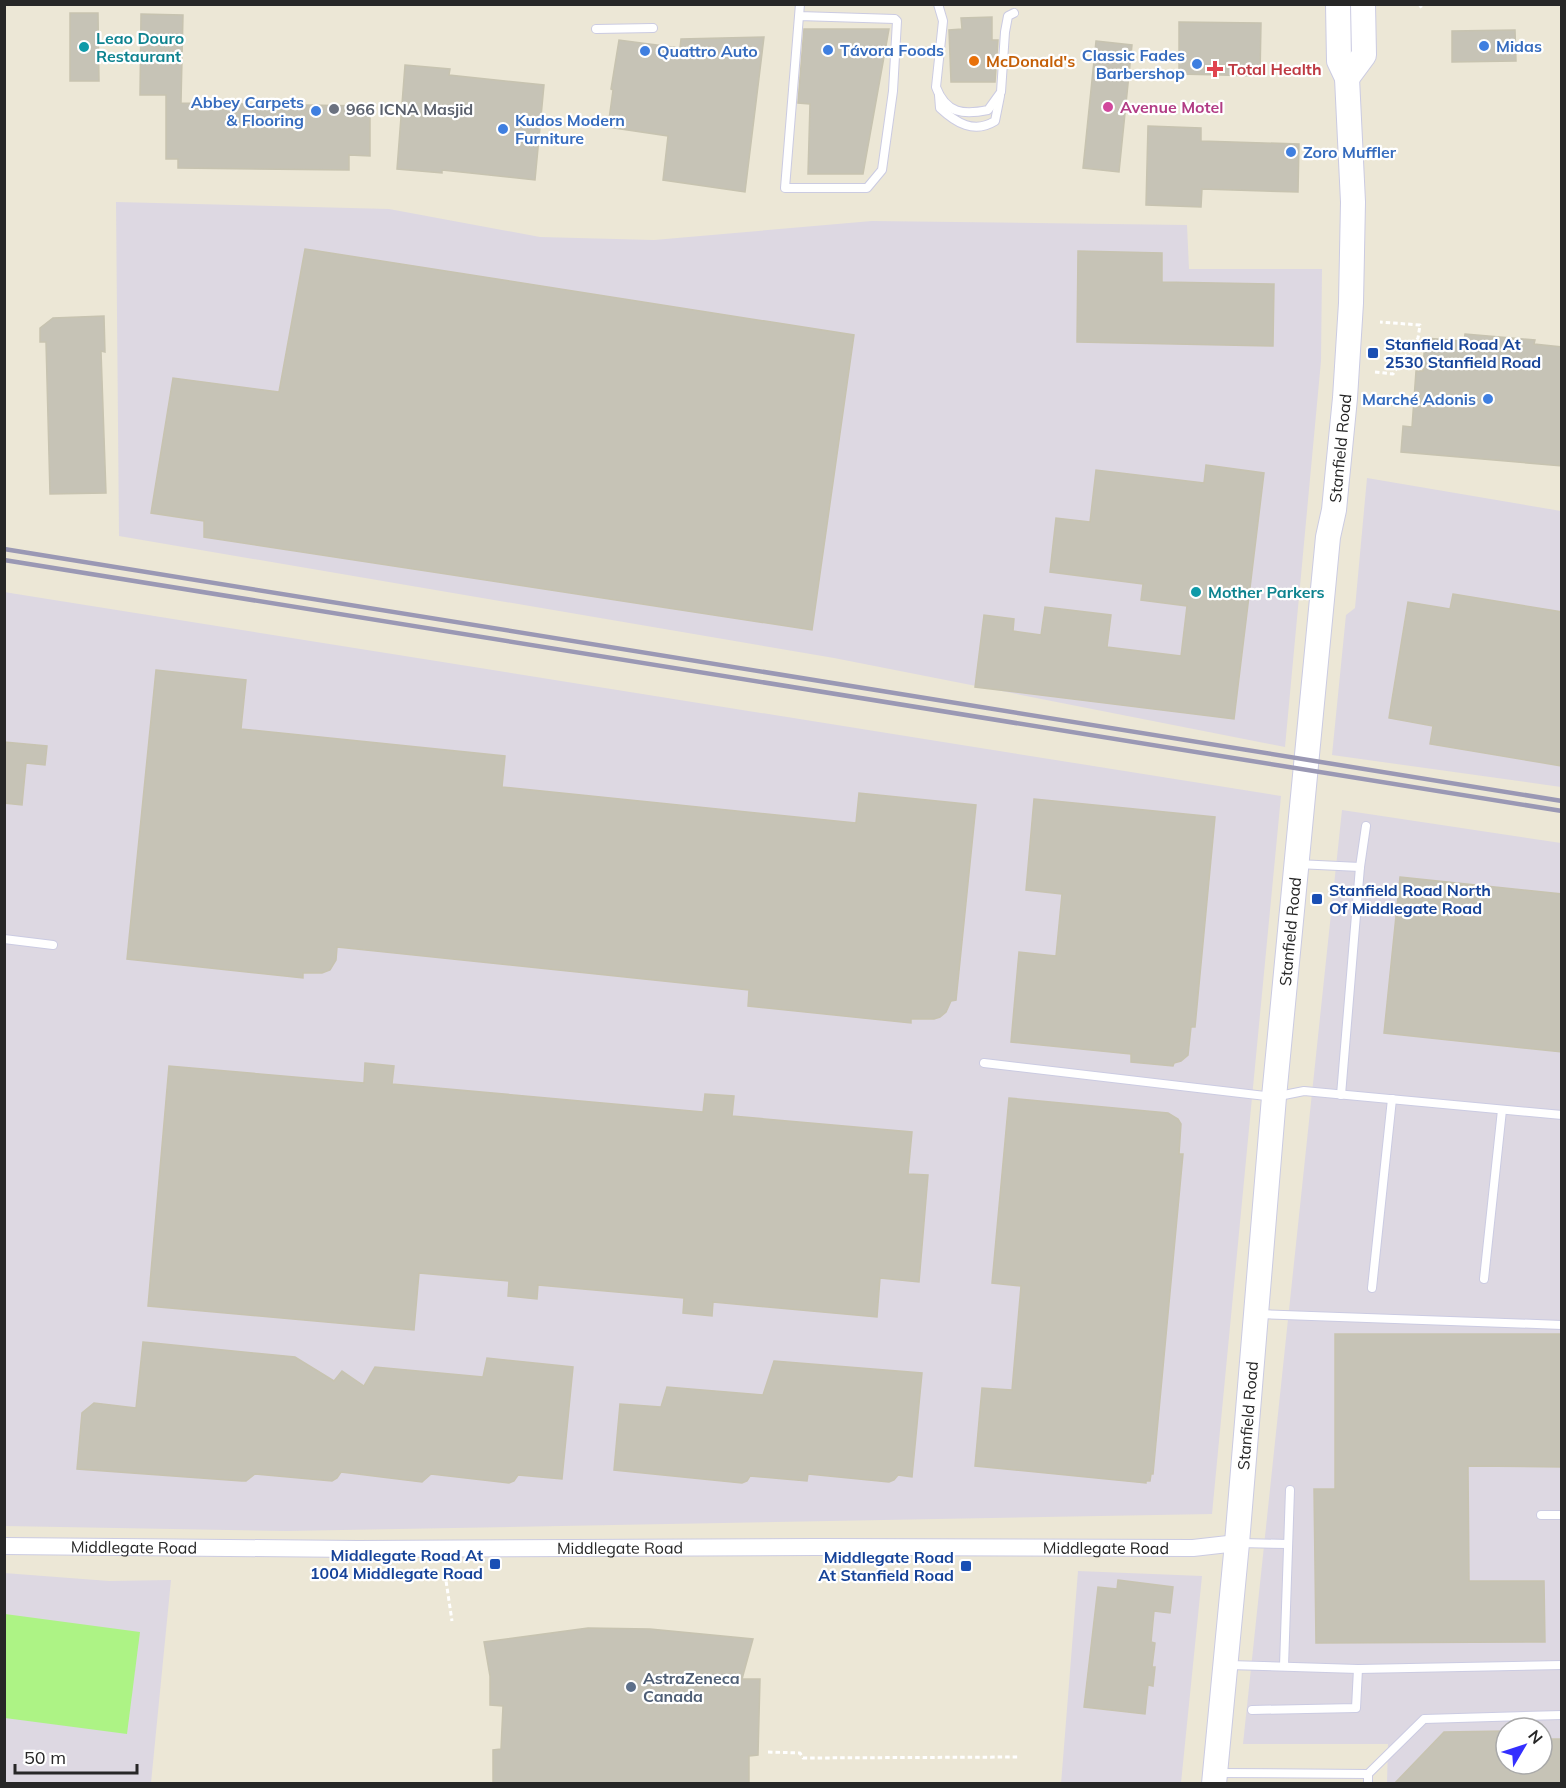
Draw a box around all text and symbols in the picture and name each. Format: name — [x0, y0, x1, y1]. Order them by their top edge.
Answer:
place label: Leao Douro Restaurant — [96, 28, 184, 66]
place label: Midas — [1496, 36, 1542, 56]
marker: Midas — [1477, 39, 1491, 53]
marker: Leao Douro Restaurant — [77, 40, 91, 54]
place label: Távora Foods — [840, 40, 944, 60]
place label: Quattro Auto — [657, 41, 758, 61]
marker: Távora Foods — [821, 43, 835, 57]
marker: Quattro Auto — [638, 44, 652, 58]
place label: Classic Fades Barbershop — [1082, 45, 1185, 83]
place label: McDonald's — [986, 51, 1075, 71]
marker: McDonald's — [967, 54, 981, 68]
marker: Classic Fades Barbershop — [1190, 57, 1204, 71]
place label: Total Health — [1228, 59, 1322, 79]
marker: Total Health — [1206, 60, 1224, 78]
place label: Abbey Carpets & Flooring — [191, 92, 304, 130]
place label: Avenue Motel — [1120, 97, 1223, 117]
place label: 966 ICNA Masjid — [346, 99, 473, 119]
marker: Avenue Motel — [1101, 100, 1115, 114]
marker: 966 ICNA Masjid — [327, 102, 341, 116]
marker: Abbey Carpets & Flooring — [309, 104, 323, 118]
place label: Kudos Modern Furniture — [515, 110, 625, 148]
marker: Kudos Modern Furniture — [496, 122, 510, 136]
place label: Zoro Muffler — [1303, 142, 1397, 162]
marker: Zoro Muffler — [1284, 145, 1298, 159]
place label: Stanfield Road At 2530 Stanfield Road — [1385, 334, 1541, 372]
marker: Stanfield Road At 2530 Stanfield Road — [1366, 346, 1380, 360]
place label: Marché Adonis — [1362, 389, 1476, 409]
marker: Marché Adonis — [1481, 392, 1495, 406]
street label: Stanfield Road — [1325, 393, 1355, 504]
place label: Mother Parkers — [1208, 582, 1325, 602]
marker: Mother Parkers — [1189, 585, 1203, 599]
street label: Stanfield Road — [1275, 876, 1305, 987]
place label: Stanfield Road North Of Middlegate Road — [1329, 880, 1491, 918]
marker: Stanfield Road North Of Middlegate Road — [1310, 892, 1324, 906]
street label: Stanfield Road — [1233, 1360, 1262, 1471]
street label: Middlegate Road — [71, 1537, 197, 1558]
street label: Middlegate Road — [557, 1538, 683, 1558]
street label: Middlegate Road — [1043, 1538, 1169, 1558]
place label: Middlegate Road At 1004 Middlegate Road — [310, 1545, 483, 1583]
place label: Middlegate Road At Stanfield Road — [818, 1547, 954, 1585]
marker: Middlegate Road At 1004 Middlegate Road — [488, 1557, 502, 1571]
marker: Middlegate Road At Stanfield Road — [959, 1559, 973, 1573]
place label: AstraZeneca Canada — [643, 1668, 740, 1706]
marker: AstraZeneca Canada — [624, 1680, 638, 1694]
north arrow — [1494, 1716, 1554, 1776]
text: N — [1524, 1726, 1547, 1748]
scale bar — [15, 1737, 136, 1775]
text: 50 m — [24, 1746, 66, 1769]

